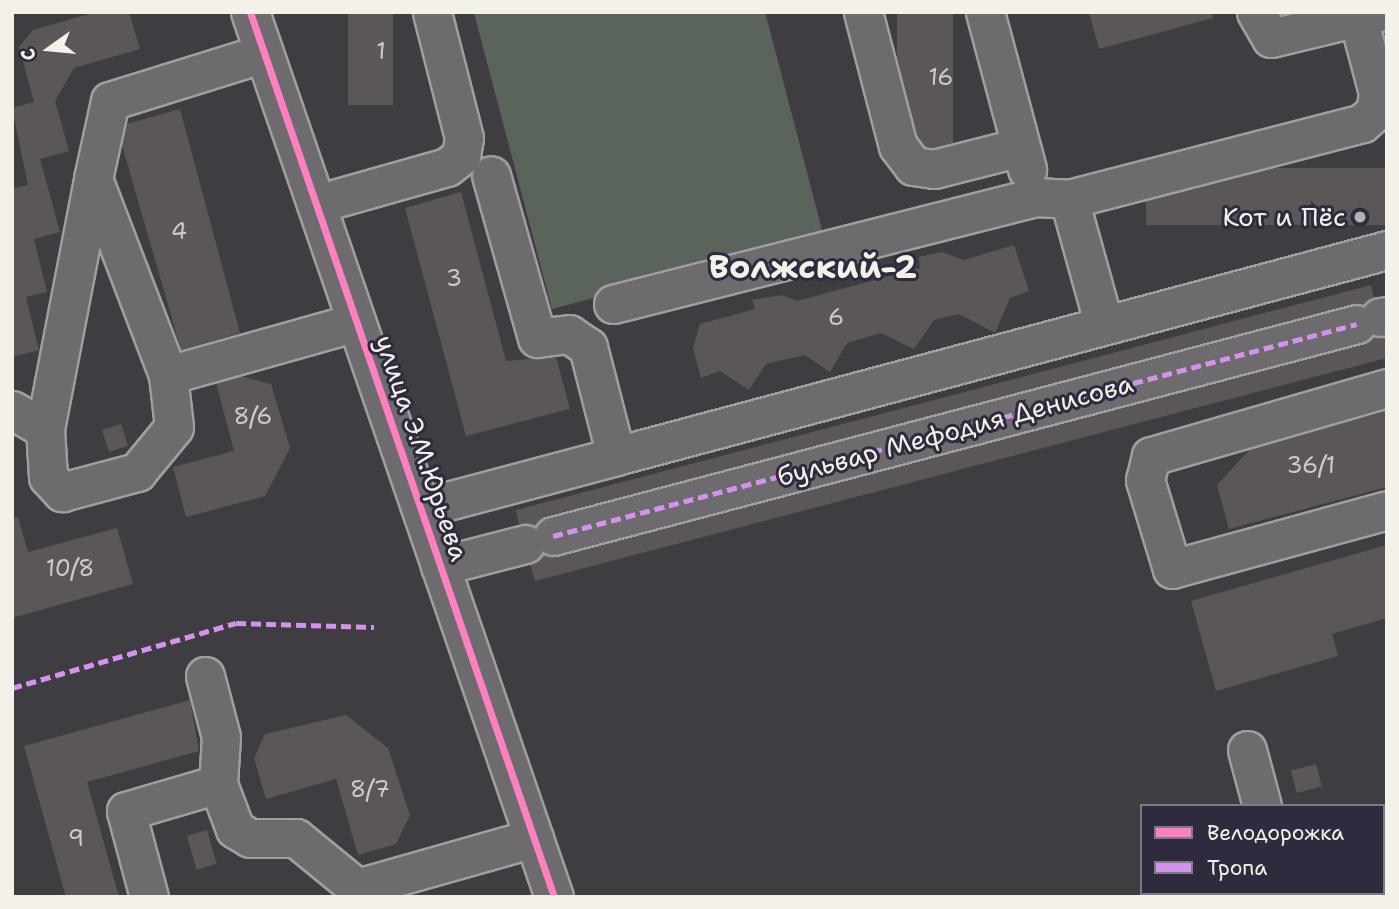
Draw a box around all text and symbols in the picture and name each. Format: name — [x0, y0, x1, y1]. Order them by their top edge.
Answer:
north arrow — [14, 14, 84, 84]
house number: 1 — [376, 37, 386, 65]
text: С — [15, 46, 42, 63]
house number: 16 — [929, 63, 953, 91]
place label: Кот и Пёс — [1223, 201, 1346, 233]
marker: Кот и Пёс — [1352, 209, 1368, 225]
house number: 4 — [171, 217, 187, 245]
district label: Волжский-2 — [709, 247, 917, 287]
house number: 3 — [446, 264, 462, 292]
house number: 6 — [828, 303, 844, 331]
street label: улица Э.М.Юрьева — [369, 331, 475, 565]
street label: бульвар Мефодия Денисова — [774, 367, 1136, 493]
house number: 8/6 — [234, 402, 272, 430]
house number: 36/1 — [1287, 451, 1335, 479]
house number: 10/8 — [46, 554, 94, 582]
house number: 8/7 — [350, 775, 390, 803]
legend — [1140, 804, 1385, 895]
text: Велодорожка — [1207, 819, 1344, 847]
house number: 9 — [68, 824, 84, 852]
text: Тропа — [1207, 854, 1267, 882]

